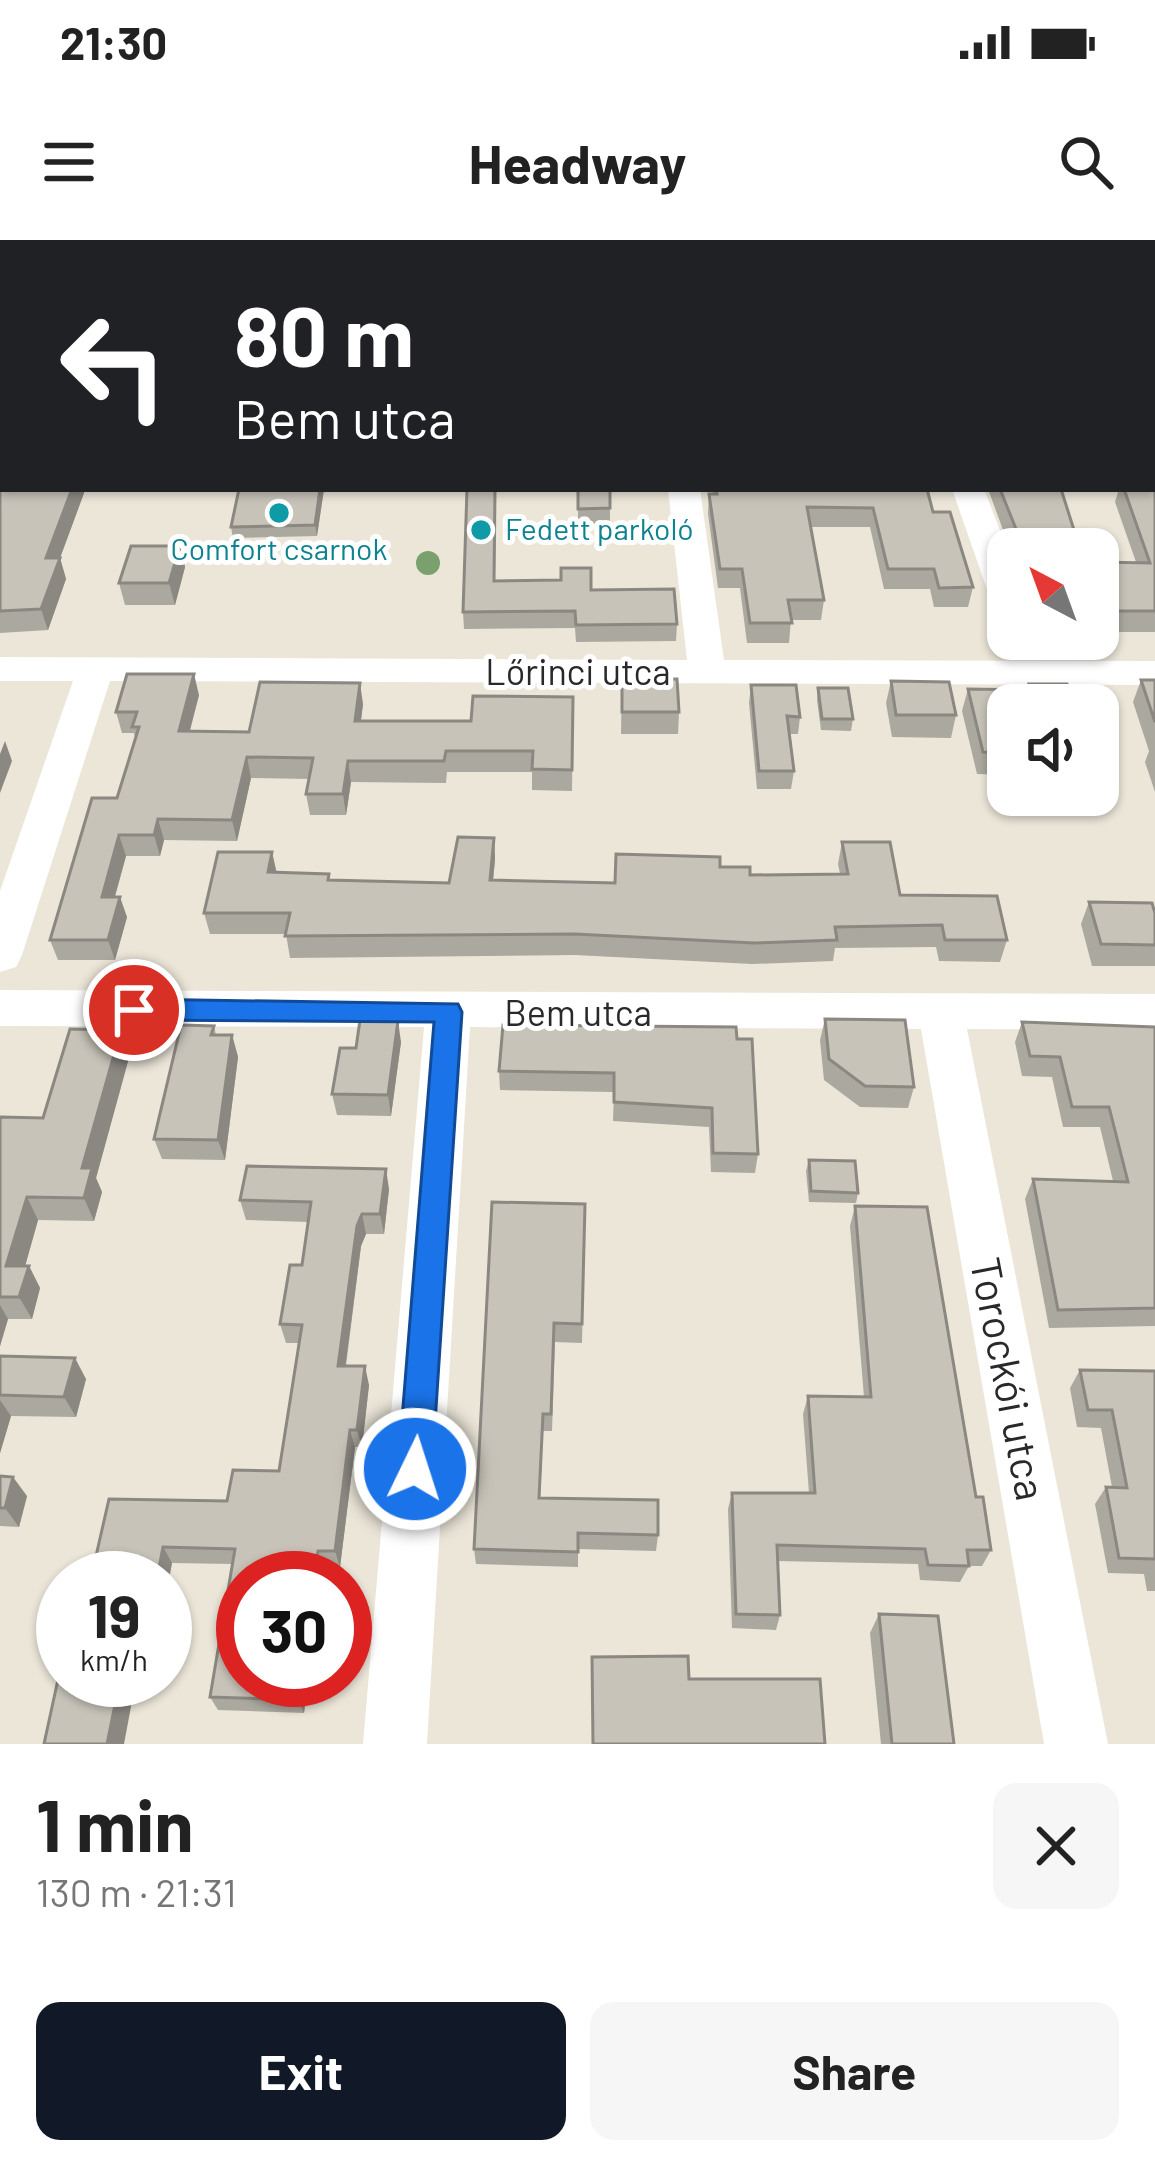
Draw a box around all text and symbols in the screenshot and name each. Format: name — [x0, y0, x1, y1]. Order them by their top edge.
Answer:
text: 21:30 — [60, 15, 167, 69]
icon: menu — [36, 129, 102, 195]
icon: search — [1053, 129, 1119, 195]
text: Headway — [469, 130, 687, 195]
text: 80 m — [234, 283, 414, 384]
icon: left — [36, 288, 192, 444]
text: Bem utca — [234, 385, 456, 450]
marker: Comfort csarnok — [266, 500, 292, 526]
place label: Fedett parkoló — [505, 510, 693, 546]
marker: Fedett parkoló — [468, 517, 494, 543]
north arrow — [987, 528, 1119, 660]
map controls — [987, 528, 1119, 816]
place label: Comfort csarnok — [171, 530, 387, 566]
street label: Lőrinci utca — [485, 649, 671, 692]
button: sound — [987, 684, 1119, 816]
pin — [83, 959, 185, 1061]
icon: arrive — [101, 977, 167, 1043]
street label: Bem utca — [504, 990, 652, 1033]
street label: Torockói utca — [962, 1253, 1058, 1504]
position arrow — [352, 1406, 478, 1532]
speed limit sign: 30 — [216, 1551, 372, 1707]
text: 19 — [87, 1578, 141, 1650]
text: km/h — [80, 1641, 148, 1677]
text: 1 min — [36, 1780, 194, 1866]
button: close — [993, 1783, 1119, 1909]
text: 130 m · 21:31 — [36, 1868, 236, 1915]
button: Exit — [36, 2002, 566, 2140]
button: Share — [590, 2002, 1119, 2140]

